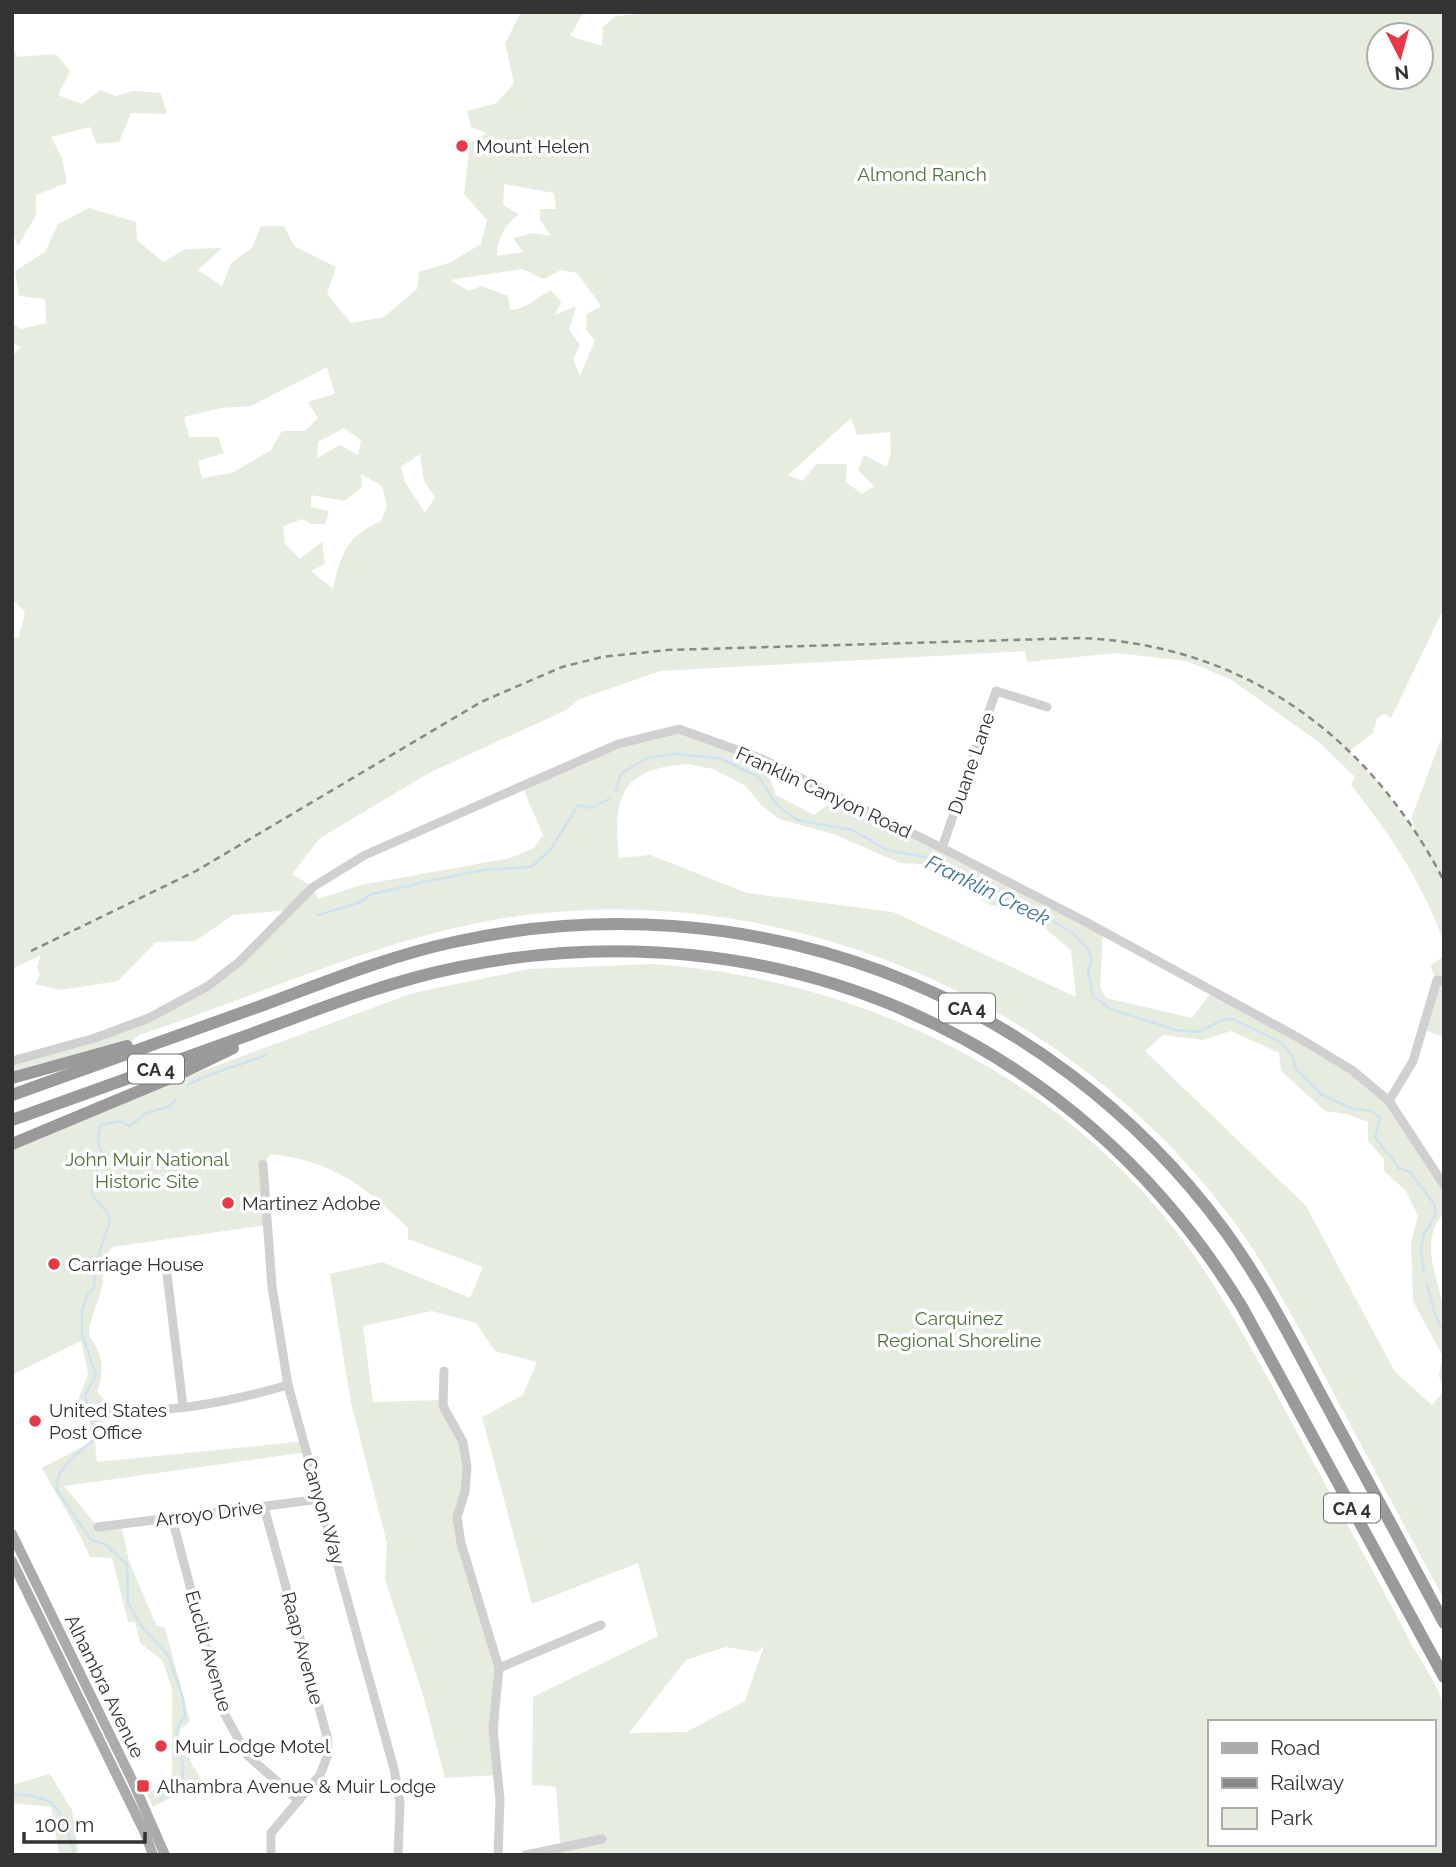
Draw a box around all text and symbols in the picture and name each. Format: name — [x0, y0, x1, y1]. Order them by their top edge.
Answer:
north arrow — [1365, 21, 1435, 91]
text: N — [1393, 61, 1410, 85]
place label: Mount Helen — [476, 135, 590, 157]
marker: Mount Helen — [454, 138, 470, 154]
park label: Almond Ranch — [857, 163, 987, 185]
street label: Duane Lane — [943, 709, 999, 817]
street label: Franklin Canyon Road — [733, 742, 915, 842]
water label: Franklin Creek — [922, 849, 1054, 931]
road number: CA 4 — [939, 993, 995, 1023]
road number: CA 4 — [128, 1054, 184, 1084]
park label: John Muir National Historic Site — [65, 1148, 230, 1192]
place label: Martinez Adobe — [242, 1192, 380, 1214]
marker: Martinez Adobe — [220, 1195, 236, 1211]
place label: Carriage House — [68, 1253, 204, 1275]
marker: Carriage House — [46, 1256, 62, 1272]
park label: Carquinez Regional Shoreline — [877, 1307, 1041, 1351]
place label: United States Post Office — [49, 1399, 167, 1443]
marker: United States Post Office — [27, 1413, 43, 1429]
street label: Canyon Way — [298, 1455, 350, 1567]
road number: CA 4 — [1324, 1493, 1380, 1522]
street label: Arroyo Drive — [154, 1495, 264, 1531]
street label: Euclid Avenue — [181, 1588, 237, 1714]
street label: Raap Avenue — [277, 1589, 329, 1707]
street label: Alhambra Avenue — [61, 1611, 149, 1761]
legend — [1208, 1720, 1435, 1846]
place label: Muir Lodge Motel — [175, 1735, 331, 1757]
text: Road — [1270, 1735, 1320, 1760]
marker: Muir Lodge Motel — [153, 1738, 169, 1754]
text: Railway — [1270, 1770, 1344, 1795]
place label: Alhambra Avenue & Muir Lodge — [157, 1775, 436, 1797]
marker: Alhambra Avenue & Muir Lodge — [135, 1778, 151, 1794]
scale bar — [24, 1800, 145, 1844]
text: Park — [1270, 1805, 1313, 1830]
text: 100 m — [35, 1812, 94, 1837]

